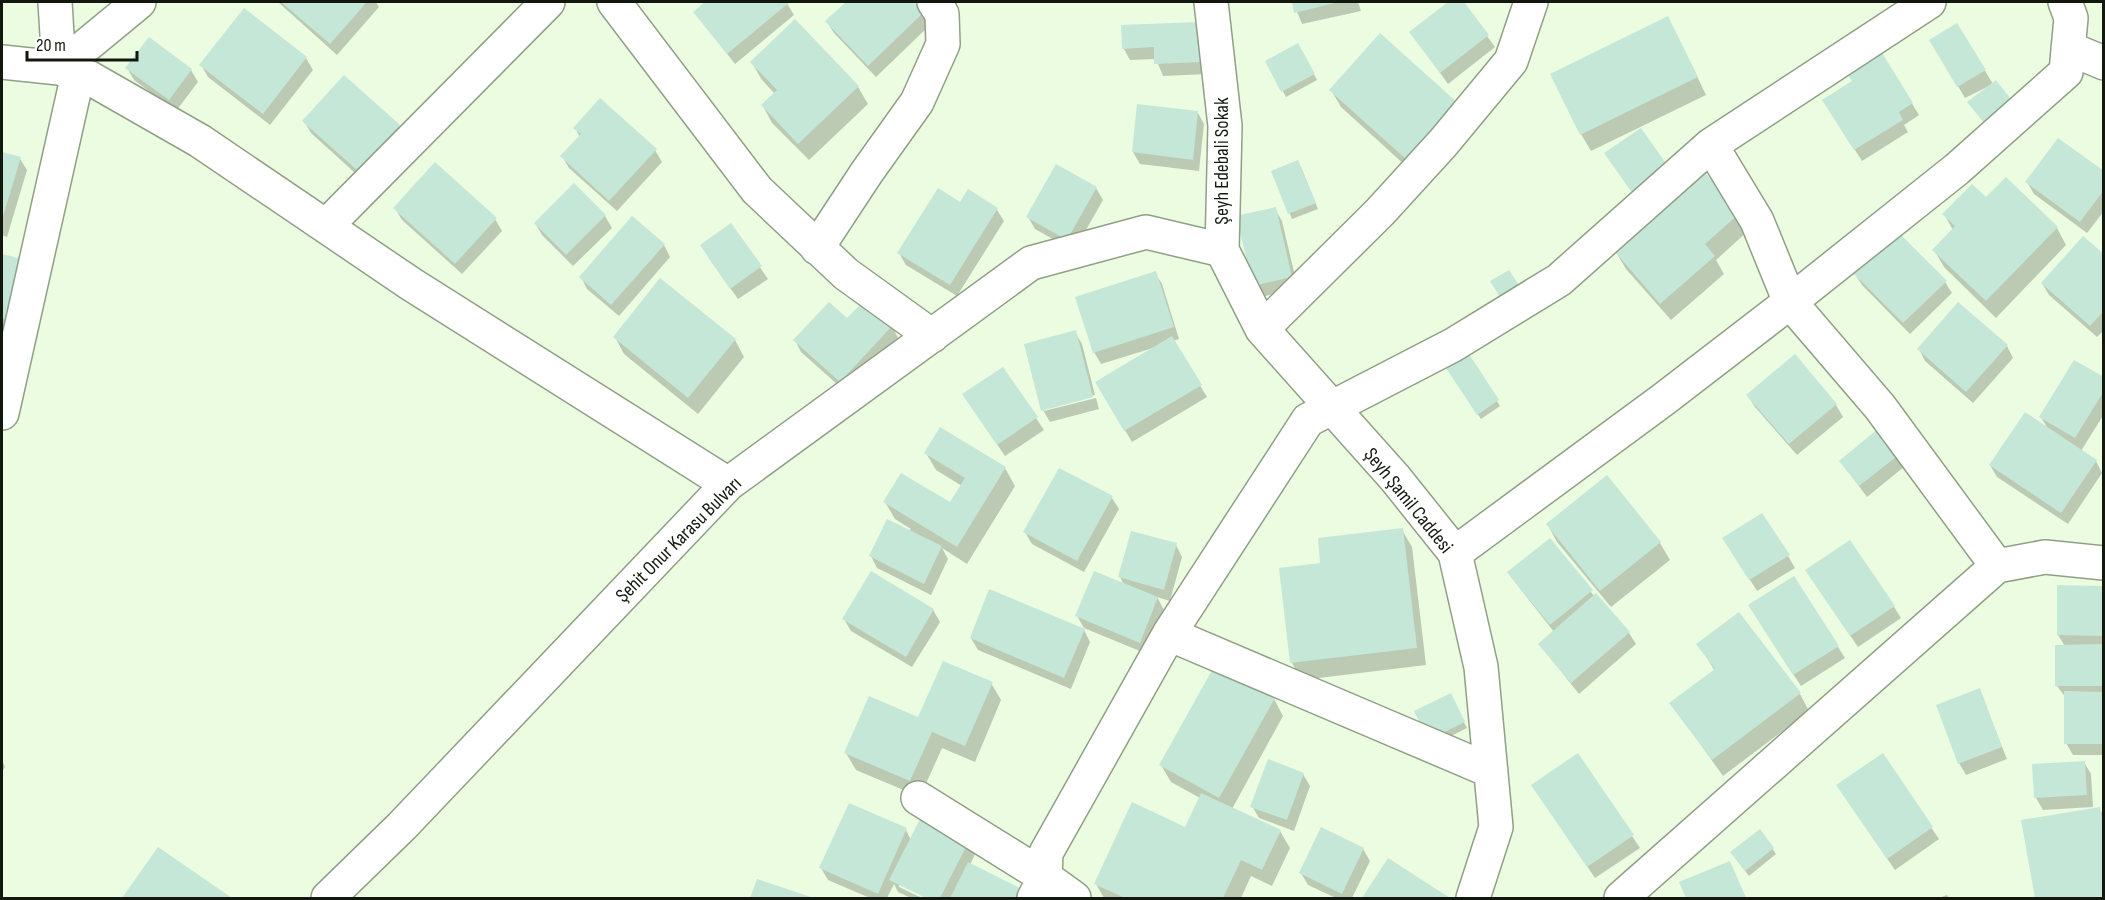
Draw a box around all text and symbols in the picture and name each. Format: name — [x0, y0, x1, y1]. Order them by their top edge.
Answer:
scale bar — [27, 24, 136, 62]
text: 20 m — [36, 35, 66, 56]
street label: Şeyh Edebali Sokak — [1210, 97, 1234, 225]
street label: Şeyh Şamil Caddesi — [1359, 443, 1458, 558]
street label: Şehit Onur Karasu Bulvarı — [611, 472, 747, 608]

